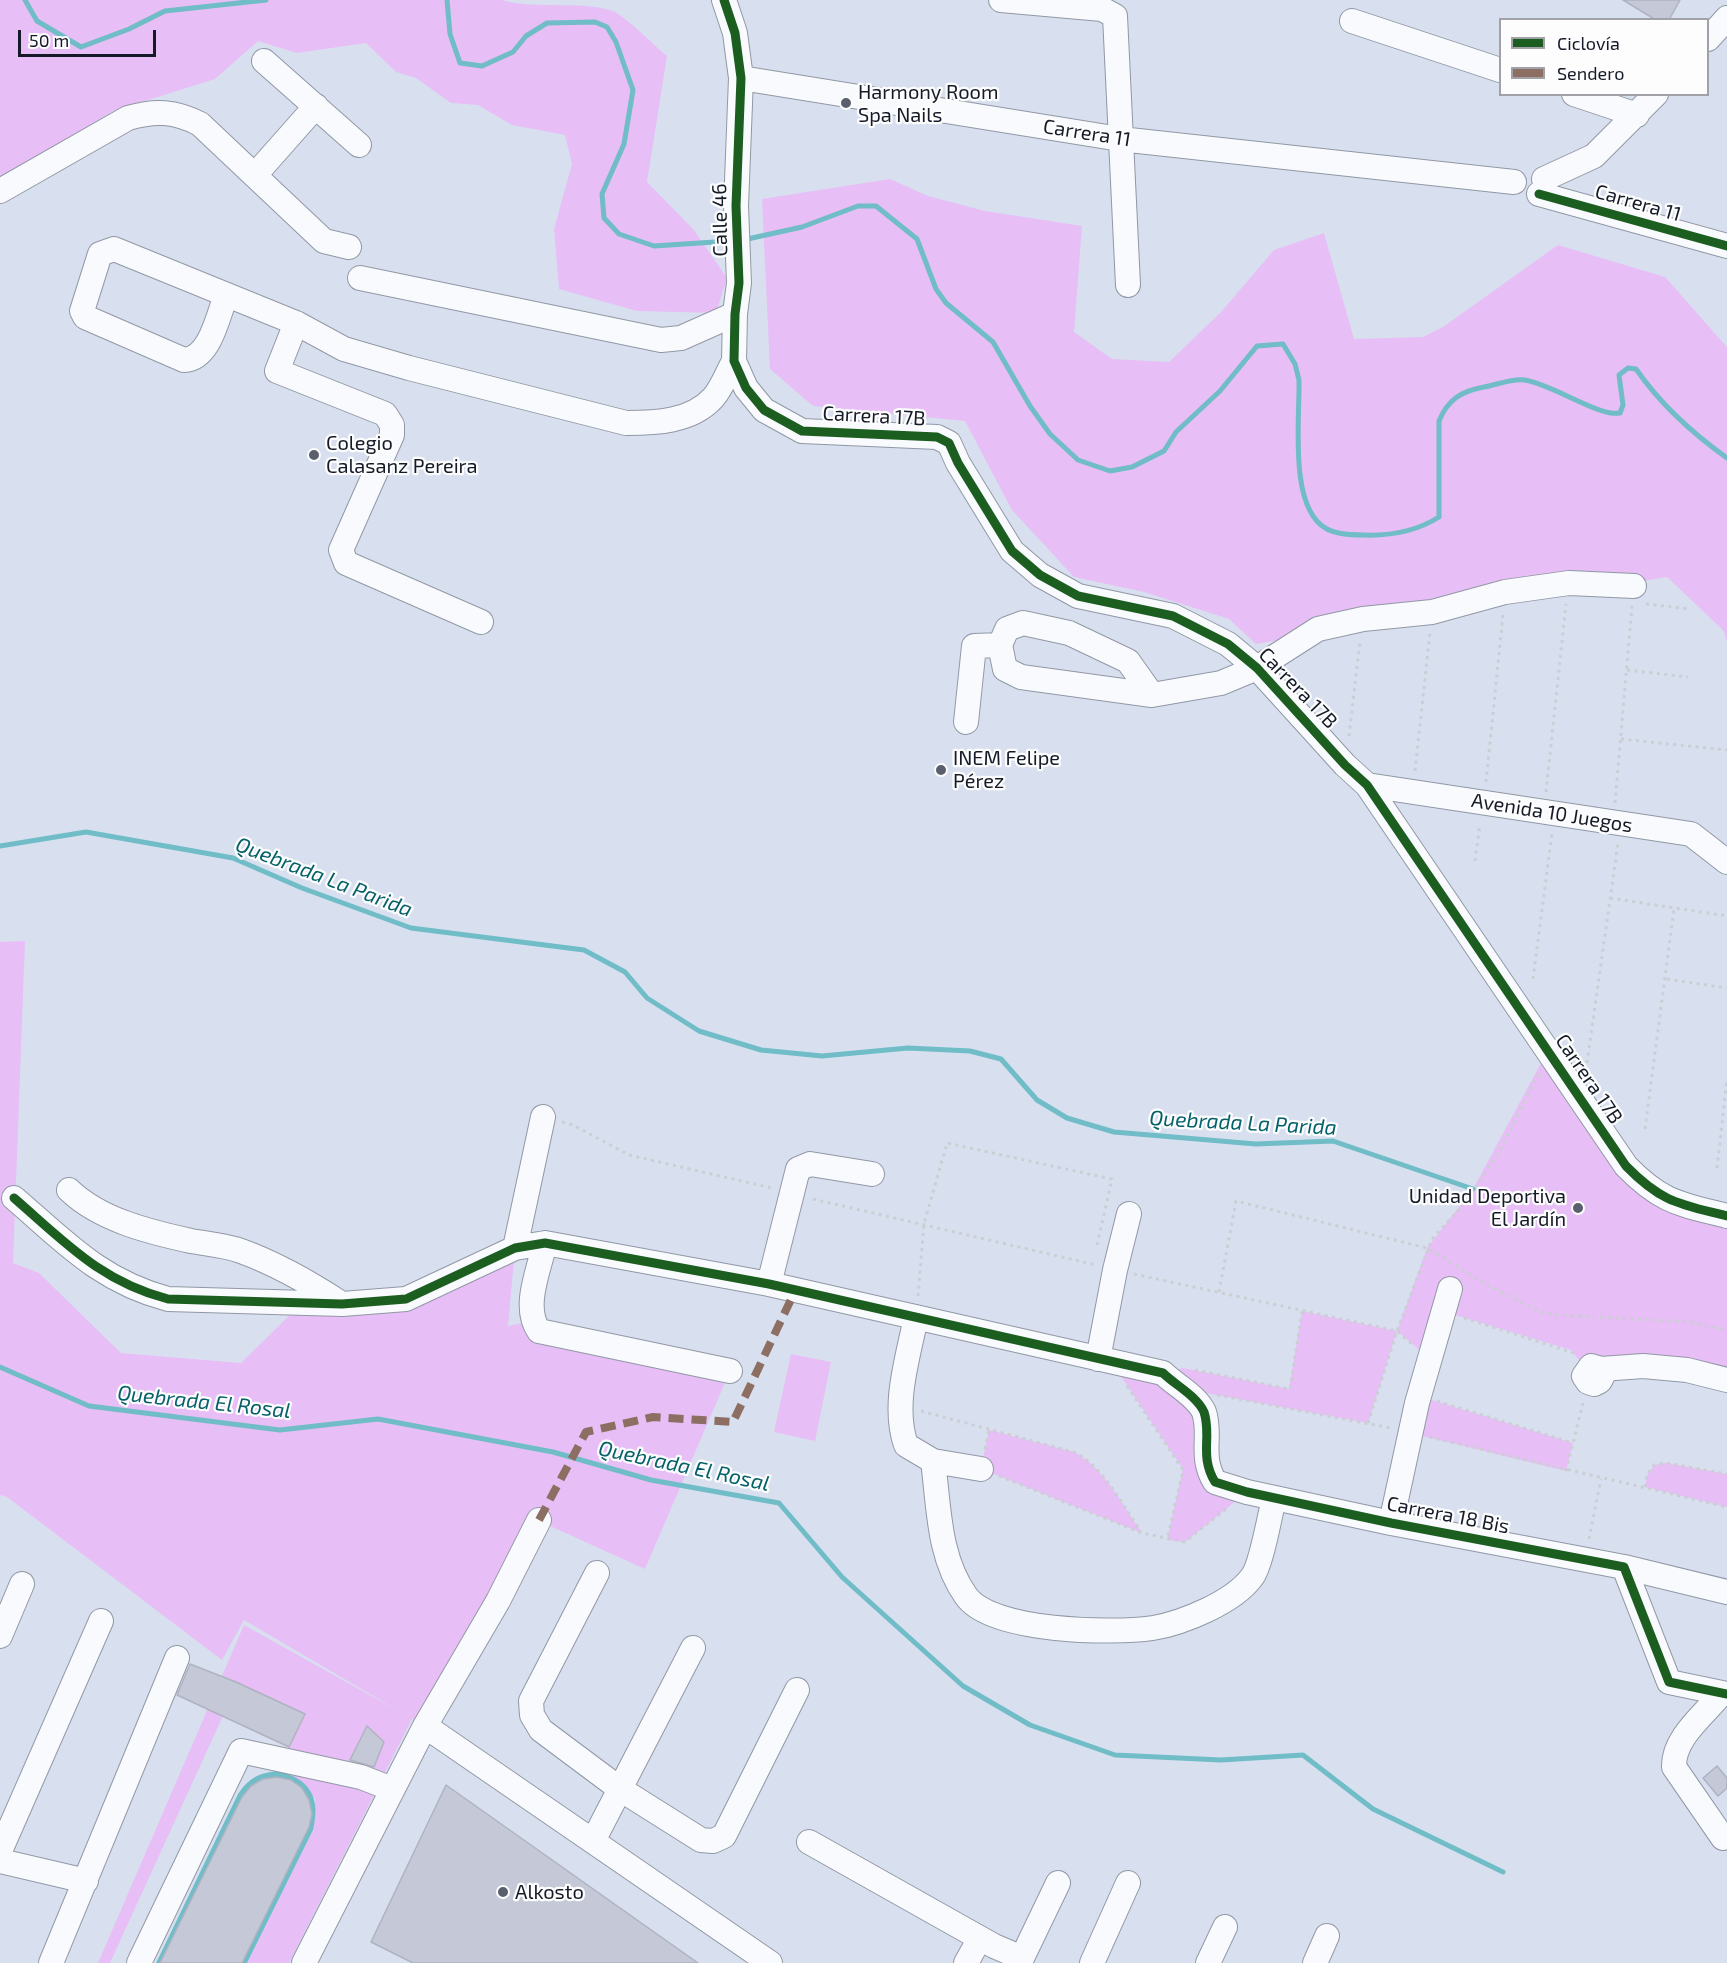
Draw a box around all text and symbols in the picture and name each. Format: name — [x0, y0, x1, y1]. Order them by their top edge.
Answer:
scale bar — [21, 18, 159, 56]
legend — [1499, 18, 1709, 96]
text: 50 m — [29, 29, 69, 51]
text: Ciclovía — [1557, 32, 1620, 54]
text: Sendero — [1557, 62, 1624, 84]
place label: Harmony Room Spa Nails — [858, 80, 998, 127]
marker: Harmony Room Spa Nails — [839, 96, 853, 110]
street label: Carrera 11 — [1042, 114, 1132, 152]
street label: Carrera 11 — [1592, 179, 1684, 227]
street label: Calle 46 — [707, 183, 733, 257]
street label: Carrera 17B — [822, 401, 926, 431]
place label: Colegio Calasanz Pereira — [326, 431, 478, 478]
marker: Colegio Calasanz Pereira — [307, 448, 321, 462]
street label: Carrera 17B — [1254, 643, 1342, 733]
place label: INEM Felipe Pérez — [953, 746, 1060, 793]
marker: INEM Felipe Pérez — [934, 763, 948, 777]
street label: Avenida 10 Juegos — [1470, 788, 1634, 838]
water label: Quebrada La Parida — [232, 832, 416, 922]
street label: Carrera 17B — [1550, 1030, 1628, 1128]
water label: Quebrada La Parida — [1149, 1106, 1337, 1140]
place label: Unidad Deportiva El Jardín — [1409, 1184, 1566, 1231]
marker: Unidad Deportiva El Jardín — [1571, 1201, 1585, 1215]
water label: Quebrada El Rosal — [116, 1380, 292, 1424]
water label: Quebrada El Rosal — [596, 1436, 772, 1496]
street label: Carrera 18 Bis — [1385, 1491, 1511, 1539]
place label: Alkosto — [515, 1880, 584, 1904]
marker: Alkosto — [496, 1885, 510, 1899]

